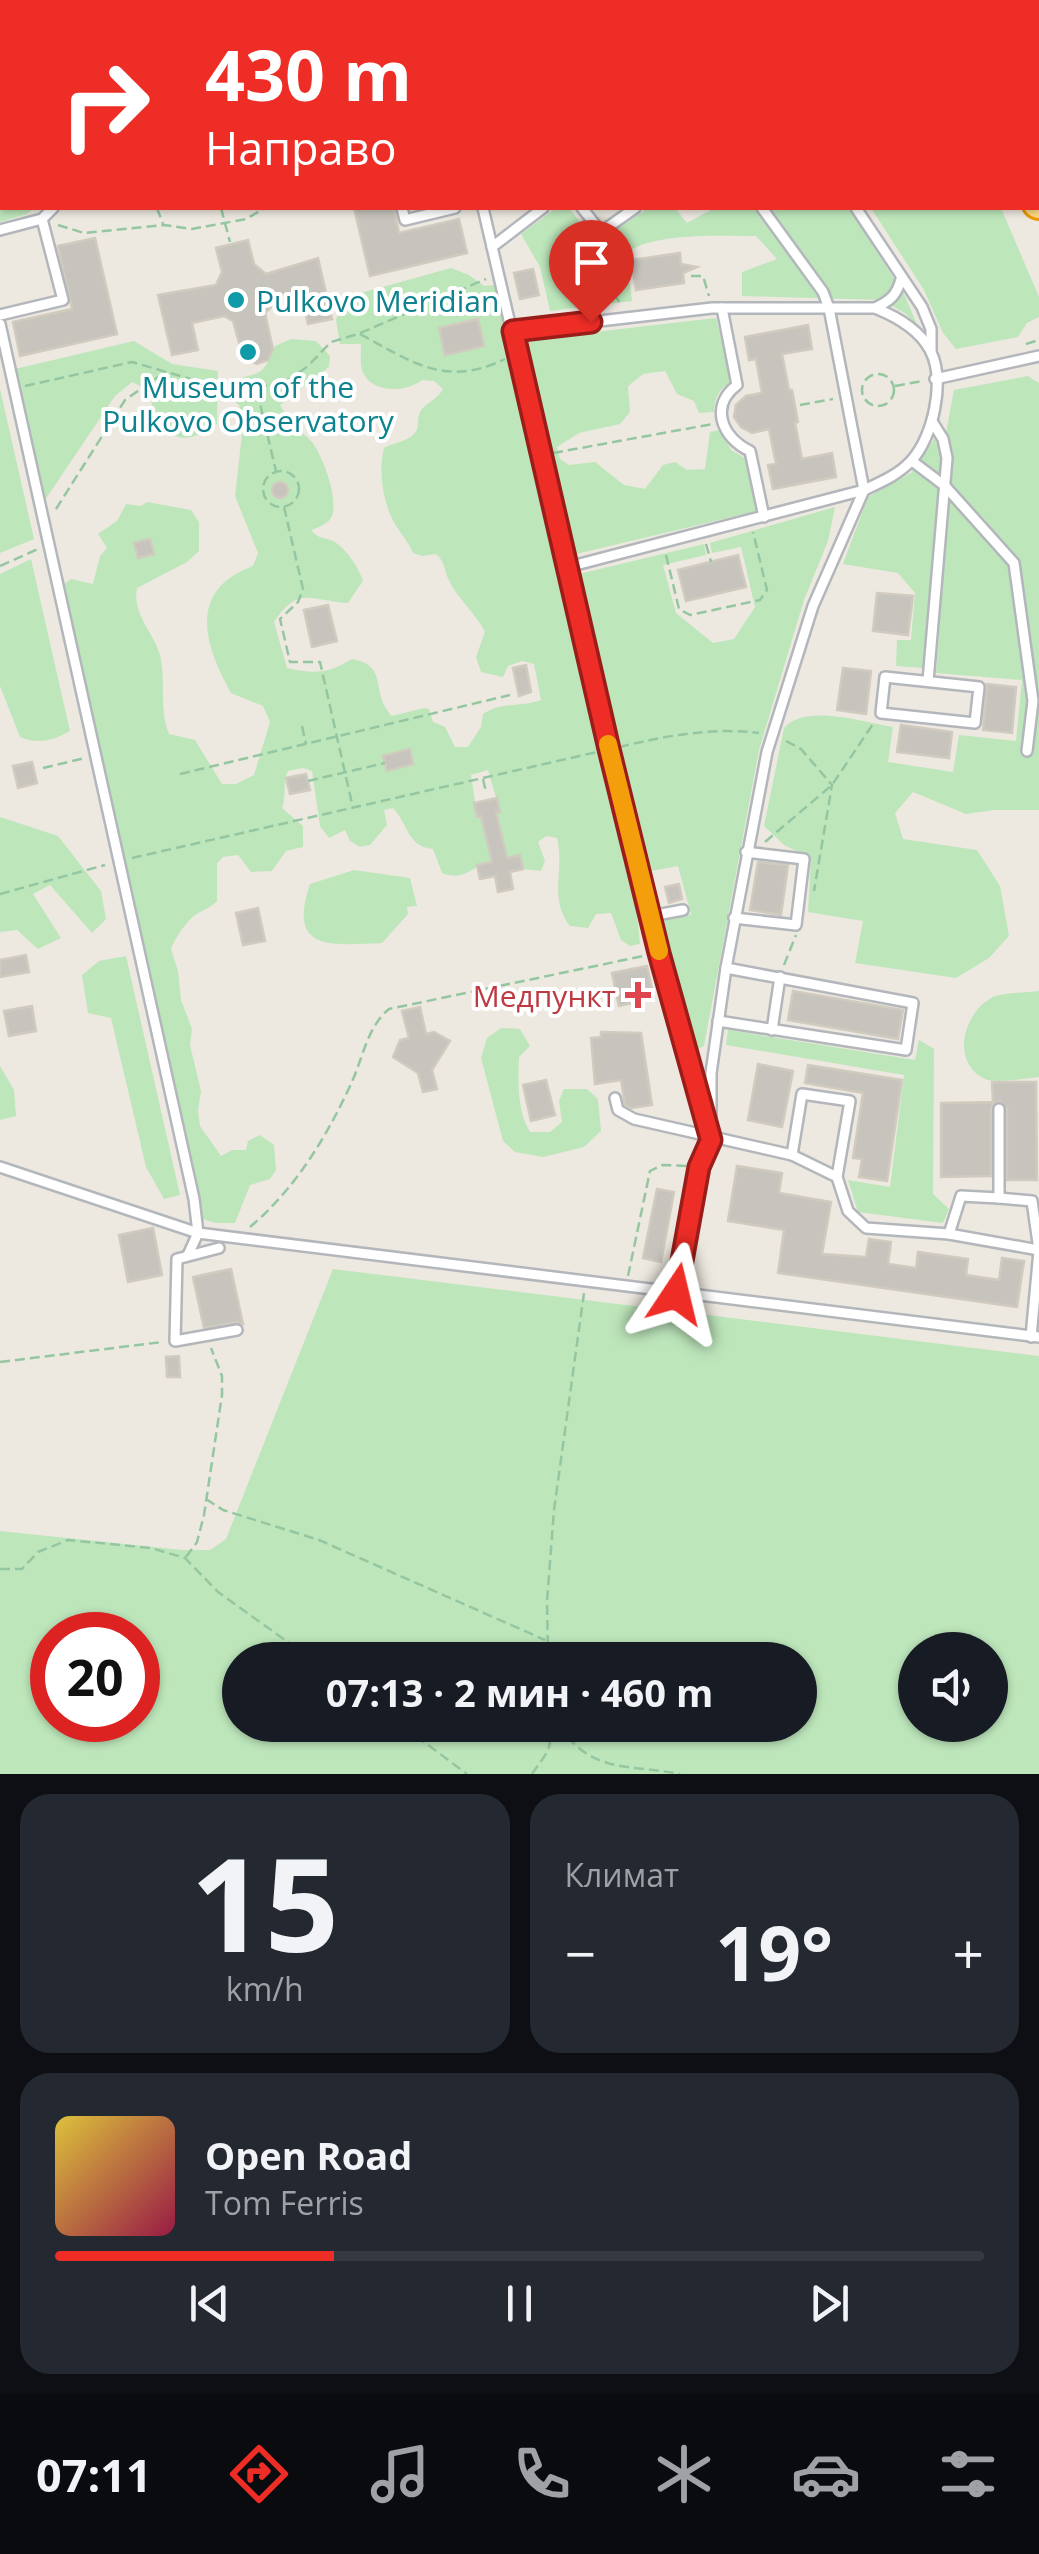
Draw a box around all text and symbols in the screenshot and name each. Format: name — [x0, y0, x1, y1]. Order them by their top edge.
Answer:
text: 430 m — [205, 26, 412, 122]
icon: right — [40, 40, 170, 170]
text: Направо — [205, 117, 397, 178]
pin — [549, 220, 634, 323]
icon: arrive — [564, 235, 619, 290]
place label: Pulkovo Meridian — [256, 280, 499, 321]
marker: Pulkovo Meridian — [225, 289, 247, 311]
marker: Museum of the Pulkovo Observatory — [237, 341, 259, 363]
place label: Museum of the Pulkovo Observatory — [102, 366, 395, 441]
place label: Медпункт — [473, 975, 616, 1016]
marker: Медпункт — [625, 982, 651, 1008]
position arrow — [624, 1242, 728, 1346]
speed limit sign: 20 — [30, 1612, 160, 1742]
map controls — [898, 1632, 1008, 1742]
button: sound — [898, 1632, 1008, 1742]
text: 07:13 · 2 мин · 460 m — [326, 1666, 713, 1718]
text: 15 — [190, 1813, 339, 1990]
text: Климат — [565, 1853, 679, 1896]
text: 19° — [715, 1901, 833, 2003]
text: − — [565, 1915, 596, 1990]
text: + — [953, 1915, 984, 1990]
text: km/h — [226, 1967, 304, 2010]
text: Open Road — [205, 2129, 412, 2181]
text: Tom Ferris — [205, 2181, 364, 2224]
icon: previous — [182, 2276, 237, 2331]
icon: pause — [492, 2276, 547, 2331]
icon: next — [802, 2276, 857, 2331]
icon: directions — [224, 2439, 294, 2509]
icon: music — [365, 2439, 435, 2509]
icon: phone — [507, 2439, 577, 2509]
icon: climate — [649, 2439, 719, 2509]
icon: car — [791, 2439, 861, 2509]
icon: filters — [933, 2439, 1003, 2509]
text: 07:11 — [36, 2444, 152, 2505]

